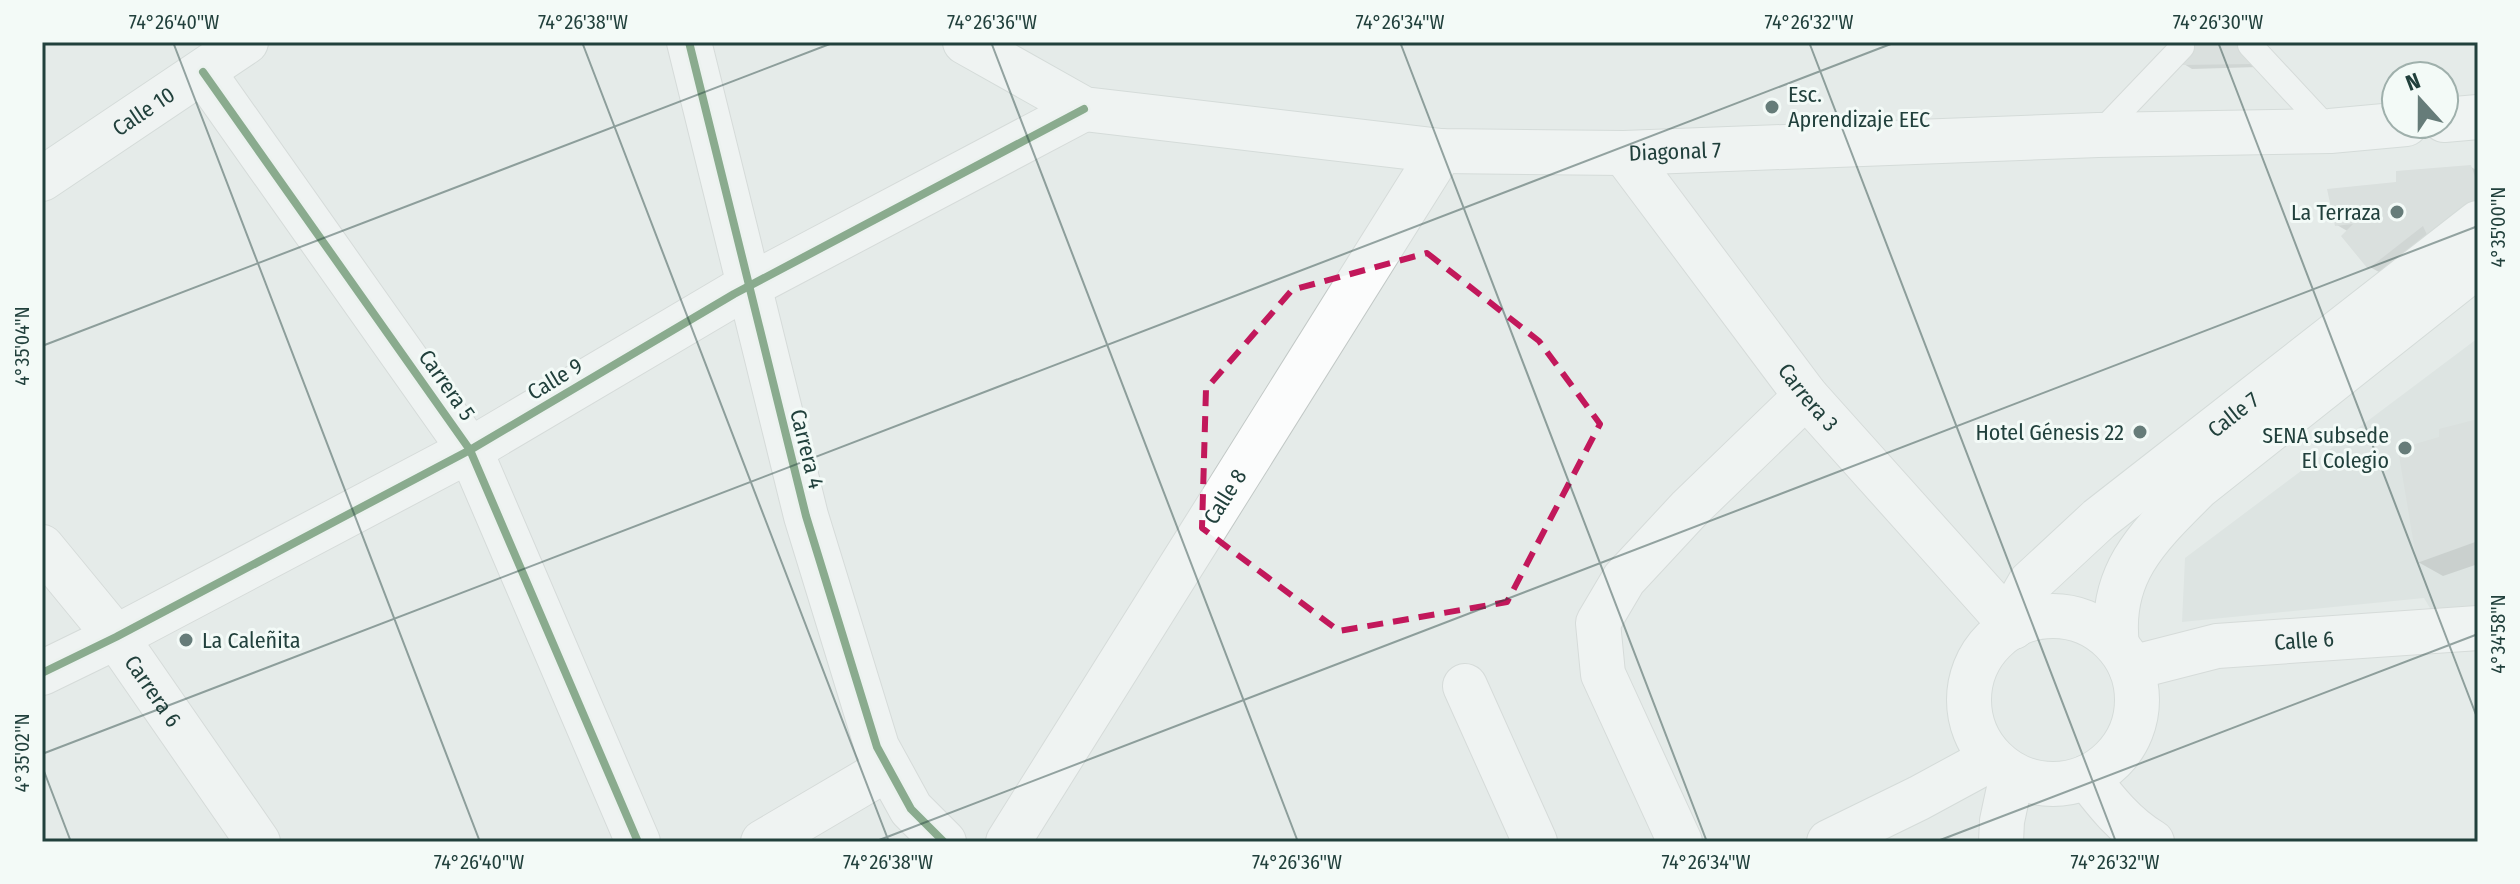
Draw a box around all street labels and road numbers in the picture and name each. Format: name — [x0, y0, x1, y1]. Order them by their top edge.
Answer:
street label: Calle 10 — [107, 80, 180, 141]
street label: Diagonal 7 — [1628, 136, 1722, 166]
street label: Carrera 5 — [413, 344, 481, 426]
street label: Calle 9 — [522, 352, 588, 406]
street label: Carrera 3 — [1773, 358, 1844, 437]
street label: Calle 7 — [2202, 386, 2264, 443]
street label: Carrera 4 — [784, 406, 830, 492]
street label: Calle 8 — [1197, 464, 1252, 529]
street label: Calle 6 — [2273, 624, 2335, 656]
street label: Carrera 6 — [119, 650, 188, 732]

